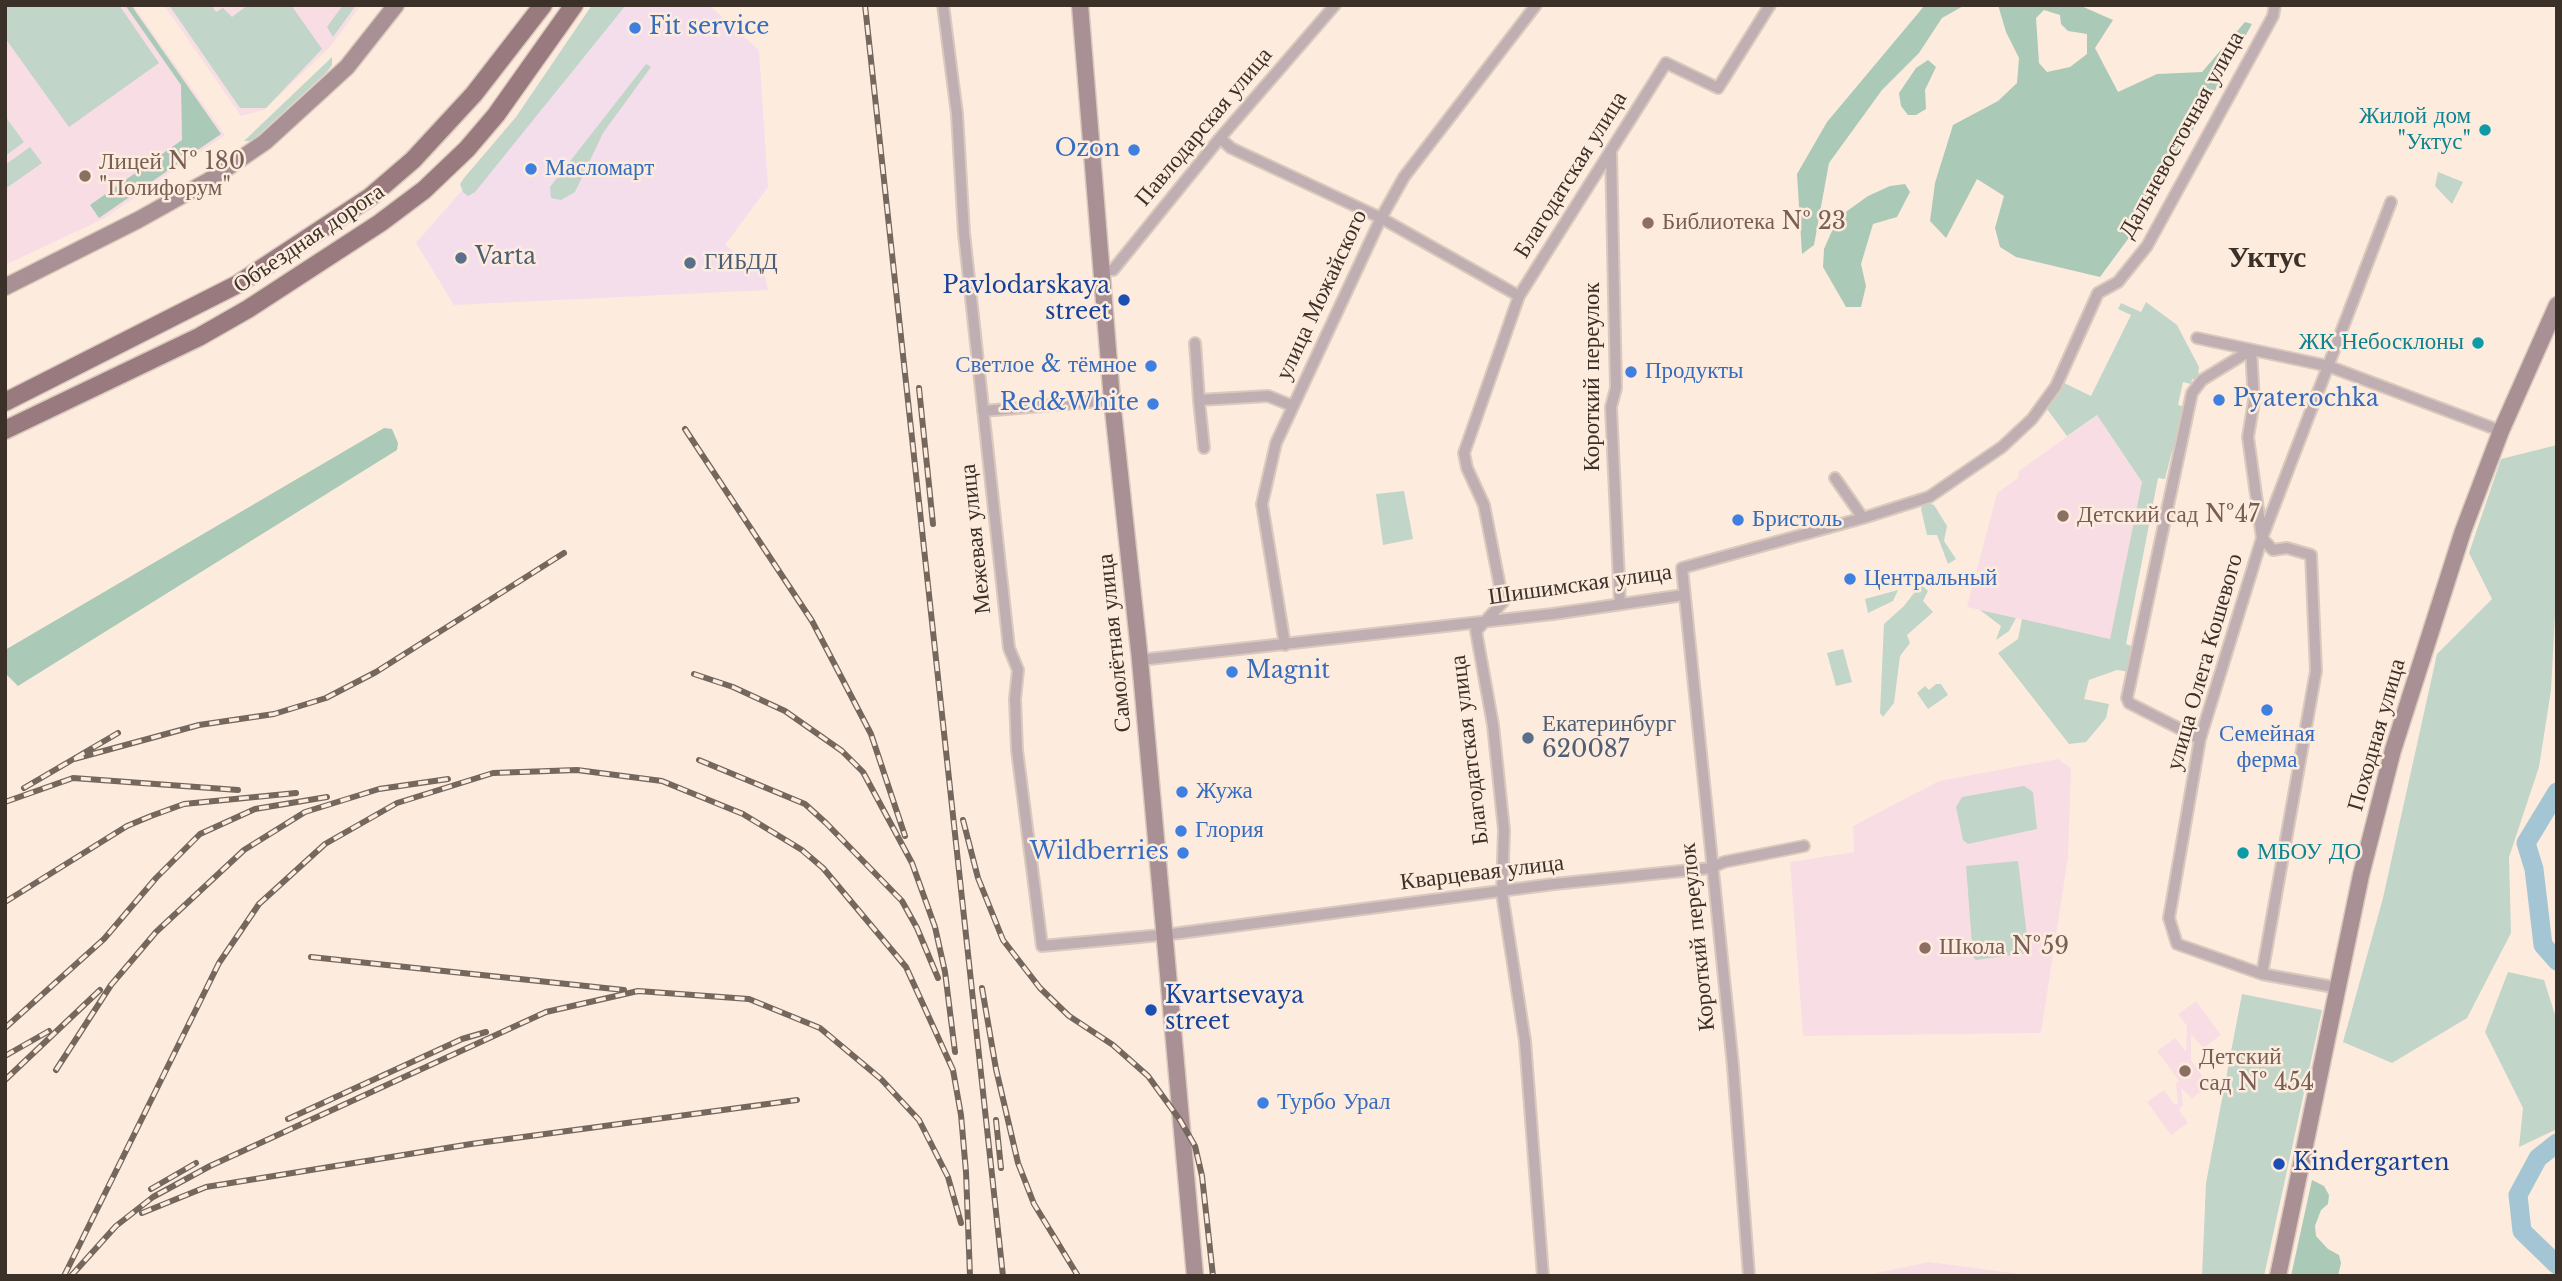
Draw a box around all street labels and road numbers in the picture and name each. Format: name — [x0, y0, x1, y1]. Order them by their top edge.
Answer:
street label: Дальневосточная улица — [2114, 27, 2250, 243]
street label: Павлодарская улица — [1130, 42, 1278, 212]
street label: Благодатская улица — [1509, 87, 1633, 263]
street label: Объездная дорога — [228, 178, 390, 300]
street label: улица Можайского — [1270, 205, 1374, 385]
street label: Короткий переулок — [1579, 282, 1607, 472]
street label: Межевая улица — [954, 463, 998, 615]
street label: улица Олега Кошевого — [2161, 550, 2249, 774]
street label: Самолётная улица — [1092, 552, 1138, 734]
street label: Шишимская улица — [1486, 558, 1674, 612]
street label: Благодатская улица — [1445, 653, 1495, 847]
street label: Походная улица — [2342, 656, 2412, 814]
street label: Короткий переулок — [1674, 842, 1722, 1032]
street label: Кварцевая улица — [1399, 849, 1565, 897]

